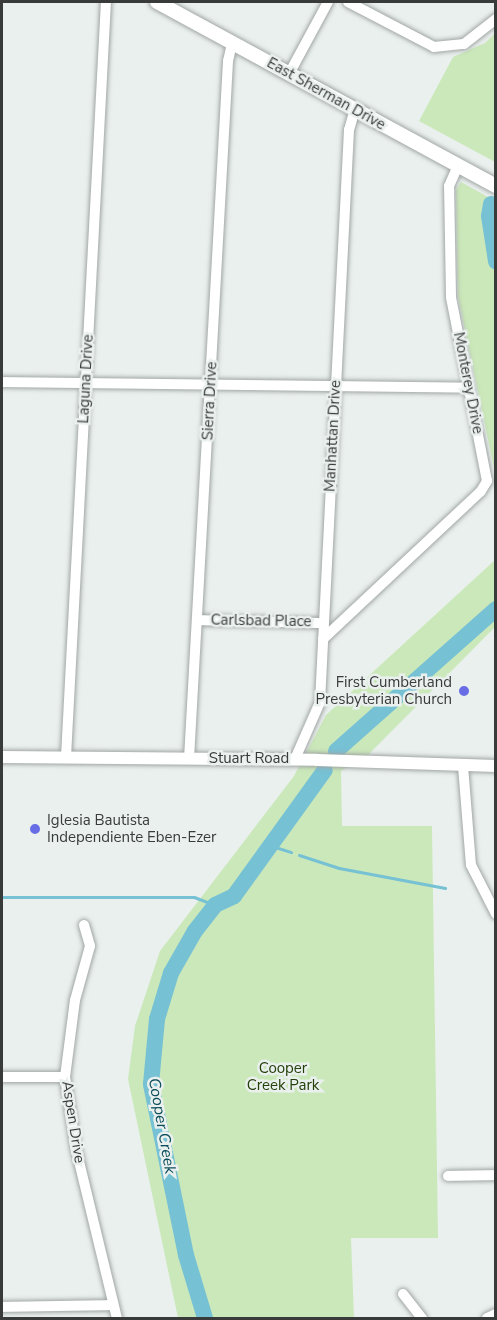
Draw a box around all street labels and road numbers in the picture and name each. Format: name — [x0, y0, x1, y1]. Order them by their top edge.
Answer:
street label: East Sherman Drive — [264, 54, 388, 134]
street label: Monterey Drive — [449, 331, 487, 435]
street label: Laguna Drive — [75, 334, 97, 424]
street label: Sierra Drive — [199, 361, 221, 441]
street label: Manhattan Drive — [321, 380, 345, 492]
street label: Carlsbad Place — [210, 611, 312, 631]
street label: Stuart Road — [209, 750, 289, 768]
street label: Aspen Drive — [58, 1080, 88, 1164]

